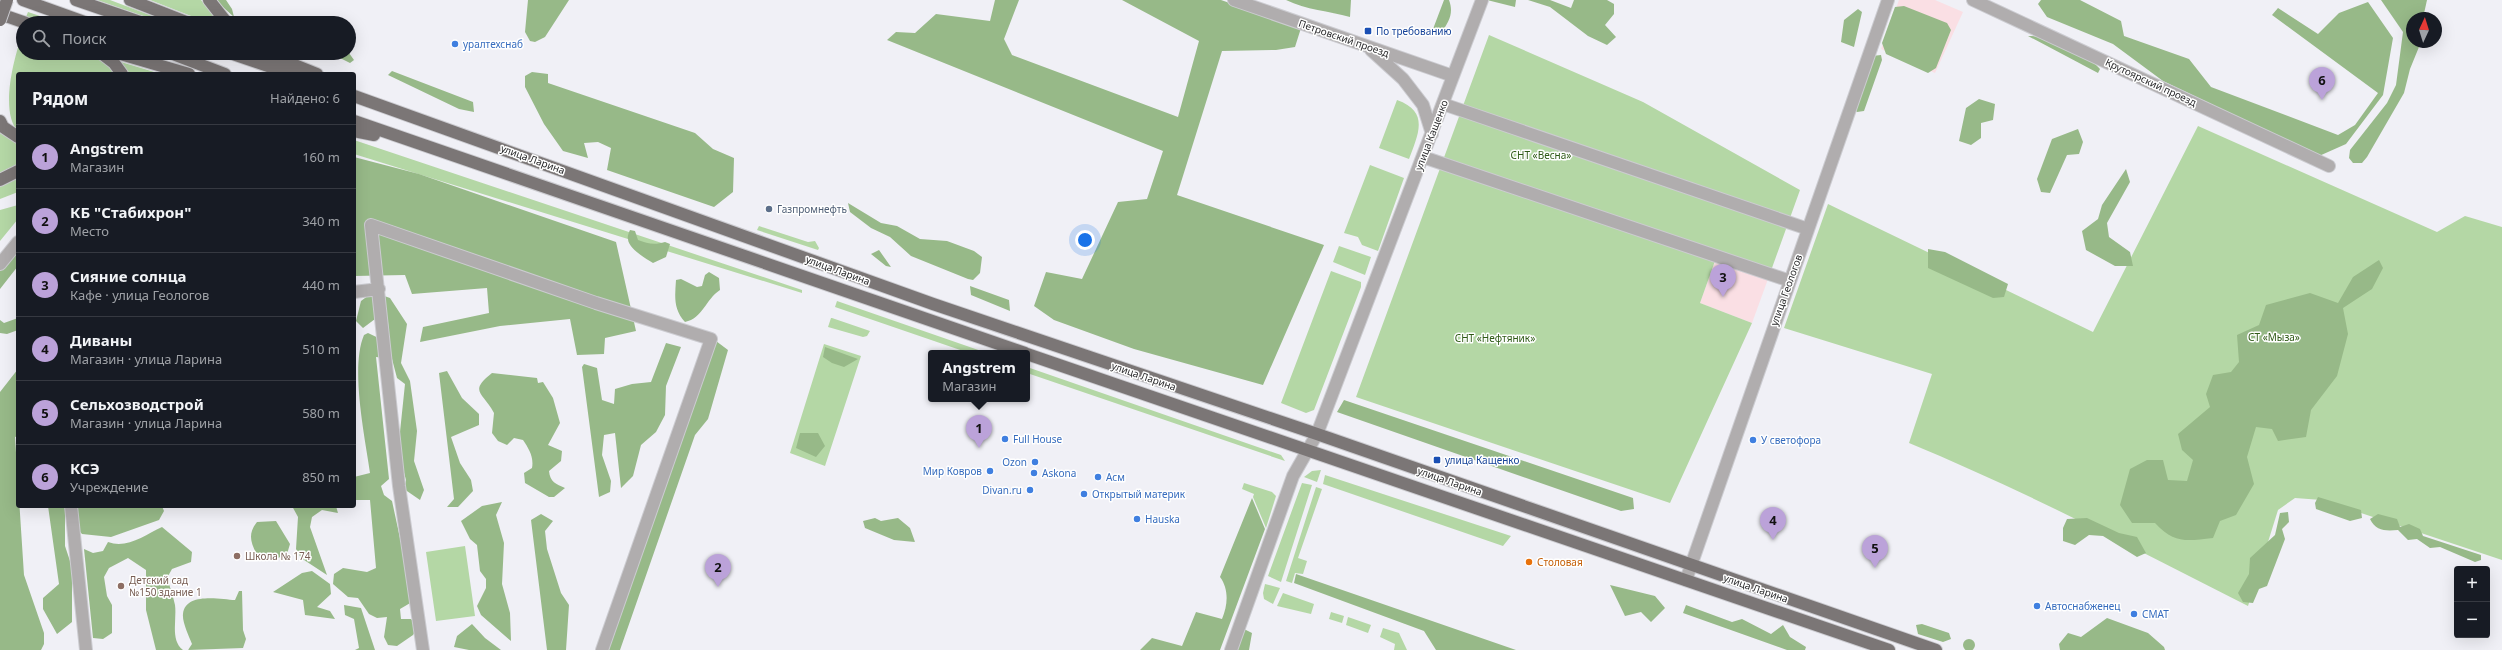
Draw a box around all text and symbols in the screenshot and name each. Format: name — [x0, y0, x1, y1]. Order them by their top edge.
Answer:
north arrow — [2406, 12, 2442, 48]
search box — [16, 16, 356, 60]
street label: Петровский проезд — [1297, 16, 1391, 60]
place label: По требованию — [1376, 24, 1452, 38]
marker: По требованию — [1363, 26, 1373, 36]
icon: search — [30, 27, 52, 49]
text: Поиск — [62, 28, 107, 48]
place label: уралтехснаб — [463, 37, 523, 51]
marker: уралтехснаб — [450, 39, 460, 49]
street label: Крутоярский проезд — [2103, 55, 2199, 109]
pin: 6 — [2309, 67, 2335, 100]
text: Рядом — [32, 87, 88, 110]
text: Найдено: 6 — [270, 89, 340, 107]
street label: улица Кащенко — [1411, 98, 1451, 172]
text: Angstrem — [70, 138, 144, 158]
street label: улица Ларина — [499, 141, 567, 177]
text: 1 — [41, 148, 49, 166]
text: 160 m — [302, 148, 340, 166]
park label: СНТ «Весна» — [1511, 148, 1571, 162]
text: Магазин — [70, 158, 124, 176]
text: КБ "Стабихрон" — [70, 202, 191, 222]
place label: Газпромнефть — [777, 202, 847, 216]
marker: Газпромнефть — [764, 204, 774, 214]
text: 2 — [41, 212, 49, 230]
text: 340 m — [302, 212, 340, 230]
text: Место — [70, 222, 109, 240]
your location — [1075, 230, 1095, 250]
street label: улица Ларина — [804, 252, 872, 288]
street label: улица Геологов — [1767, 252, 1805, 328]
pin: 3 — [1710, 264, 1736, 297]
text: Сияние солнца — [70, 266, 186, 286]
text: 3 — [41, 276, 49, 294]
text: 440 m — [302, 276, 340, 294]
text: Кафе · улица Геологов — [70, 286, 209, 304]
text: Диваны — [70, 330, 132, 350]
park label: СТ «Мыза» — [2248, 330, 2300, 344]
park label: СНТ «Нефтяник» — [1455, 331, 1535, 345]
text: 4 — [41, 340, 49, 358]
text: 510 m — [302, 340, 340, 358]
text: Магазин · улица Ларина — [70, 350, 222, 368]
popup — [928, 350, 1030, 402]
text: Angstrem — [942, 357, 1016, 377]
street label: улица Ларина — [1110, 358, 1178, 394]
text: Магазин — [942, 377, 997, 395]
text: Сельхозводстрой — [70, 394, 204, 414]
text: 5 — [41, 404, 49, 422]
text: 580 m — [302, 404, 340, 422]
text: Магазин · улица Ларина — [70, 414, 222, 432]
pin: 1 — [966, 415, 992, 448]
place label: Full House — [1013, 432, 1063, 446]
place label: У светофора — [1761, 433, 1821, 447]
marker: Full House — [1000, 434, 1010, 444]
marker: У светофора — [1748, 435, 1758, 445]
place label: улица Кащенко — [1445, 453, 1519, 467]
place label: Ozon — [1002, 455, 1027, 469]
marker: улица Кащенко — [1432, 455, 1442, 465]
marker: Ozon — [1030, 457, 1040, 467]
text: КСЭ — [70, 458, 100, 478]
street label: улица Ларина — [1416, 463, 1484, 499]
place label: Мир Ковров — [923, 464, 982, 478]
marker: Мир Ковров — [985, 466, 995, 476]
place label: Askona — [1042, 466, 1076, 480]
text: 6 — [41, 468, 49, 486]
text: 850 m — [302, 468, 340, 486]
marker: Askona — [1029, 468, 1039, 478]
place label: Асм — [1106, 470, 1125, 484]
marker: Асм — [1093, 472, 1103, 482]
text: Учреждение — [70, 478, 148, 496]
place label: Divan.ru — [982, 483, 1022, 497]
marker: Divan.ru — [1025, 485, 1035, 495]
place label: Открытый материк — [1092, 487, 1186, 501]
marker: Открытый материк — [1079, 489, 1089, 499]
pin: 4 — [1760, 507, 1786, 540]
place label: Hauska — [1145, 512, 1180, 526]
marker: Hauska — [1132, 514, 1142, 524]
pin: 5 — [1862, 535, 1888, 568]
place label: Школа № 174 — [245, 549, 311, 563]
marker: Школа № 174 — [232, 551, 242, 561]
pin: 2 — [705, 554, 731, 587]
place label: Столовая — [1537, 555, 1583, 569]
marker: Столовая — [1524, 557, 1534, 567]
map controls — [2454, 566, 2490, 638]
button: + — [2454, 566, 2490, 602]
street label: улица Ларина — [1722, 570, 1790, 606]
place label: Детский сад №150 здание 1 — [129, 573, 202, 599]
marker: Детский сад №150 здание 1 — [116, 581, 126, 591]
place label: Автоснабженец — [2045, 599, 2121, 613]
marker: Автоснабженец — [2032, 601, 2042, 611]
button: − — [2454, 602, 2490, 638]
place label: СМАТ — [2142, 607, 2169, 621]
marker: СМАТ — [2129, 609, 2139, 619]

